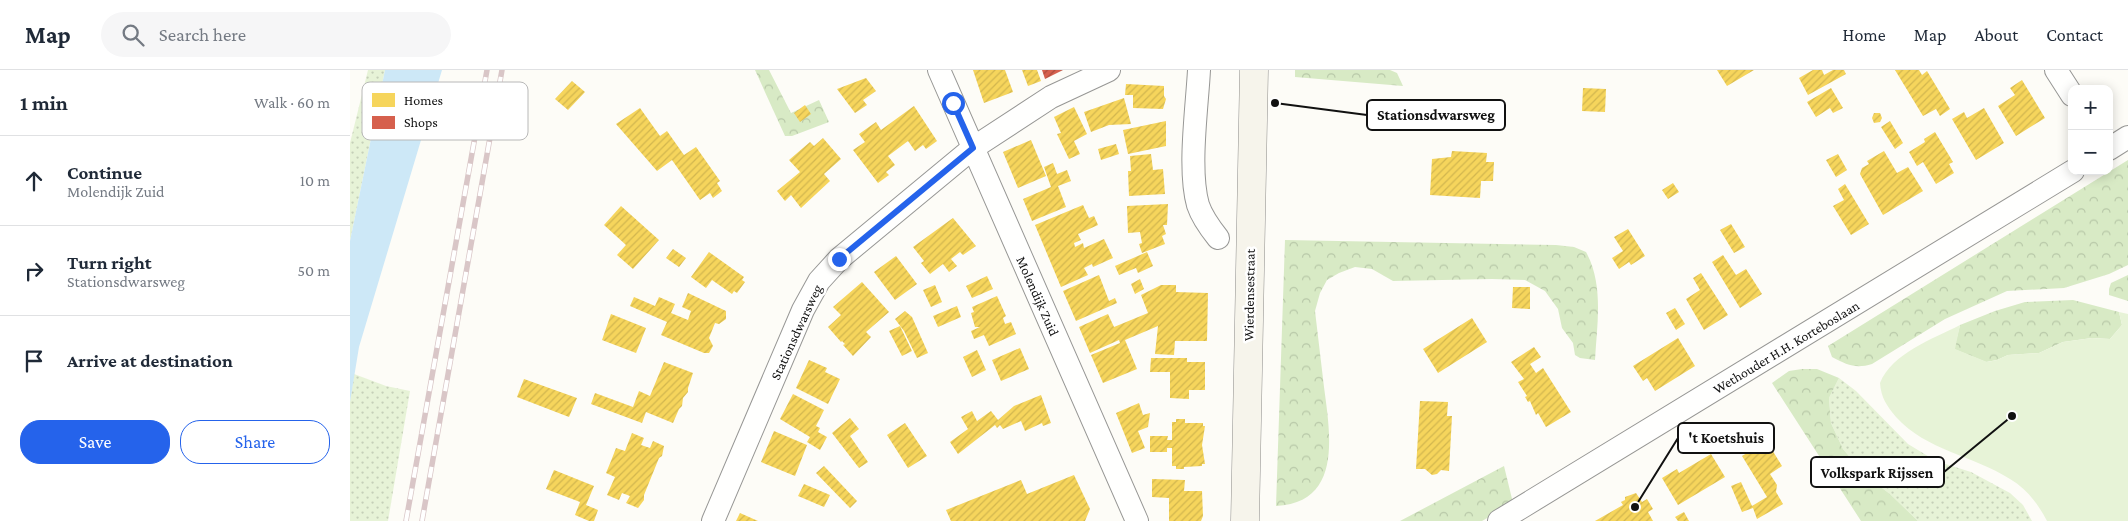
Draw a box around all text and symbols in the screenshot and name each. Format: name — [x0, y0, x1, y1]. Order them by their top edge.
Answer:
search box — [101, 12, 451, 57]
text: Map — [25, 21, 71, 48]
icon: search — [119, 21, 147, 49]
text: Search here — [159, 24, 246, 45]
text: Home — [1843, 25, 1886, 45]
text: Map — [1914, 25, 1946, 45]
text: About — [1974, 25, 2018, 45]
text: Contact — [2046, 25, 2103, 45]
legend — [362, 82, 528, 140]
map controls — [2068, 85, 2113, 175]
button: + — [2068, 85, 2113, 130]
text: 1 min — [20, 91, 68, 115]
text: Homes — [404, 92, 443, 108]
route start — [942, 92, 965, 115]
text: Walk · 60 m — [254, 94, 330, 111]
callout: Stationsdwarsweg — [1367, 100, 1505, 130]
text: Stationsdwarsweg — [1377, 107, 1495, 123]
text: Shops — [404, 114, 438, 130]
button: − — [2068, 130, 2113, 175]
text: Continue — [67, 162, 142, 183]
icon: ahead — [20, 167, 48, 195]
text: 10 m — [300, 172, 330, 189]
text: Molendijk Zuid — [67, 183, 165, 200]
route end — [828, 248, 851, 271]
street label: Wierdensestraat — [1240, 248, 1258, 341]
text: Turn right — [67, 252, 152, 273]
street label: Molendijk Zuid — [1012, 254, 1063, 339]
icon: right — [20, 257, 48, 285]
text: 50 m — [298, 262, 330, 279]
text: Stationsdwarsweg — [67, 273, 185, 290]
street label: Stationsdwarsweg — [767, 282, 825, 382]
street label: Wethouder H.H. Korteboslaan — [1710, 297, 1862, 397]
icon: arrive — [20, 347, 48, 375]
text: Arrive at destination — [67, 350, 233, 371]
button: Save — [20, 420, 170, 464]
button: Share — [180, 420, 330, 464]
callout: 't Koetshuis — [1678, 423, 1774, 453]
text: 't Koetshuis — [1688, 430, 1764, 446]
callout: Volkspark Rijssen — [1811, 457, 1944, 487]
text: Volkspark Rijssen — [1820, 465, 1934, 482]

